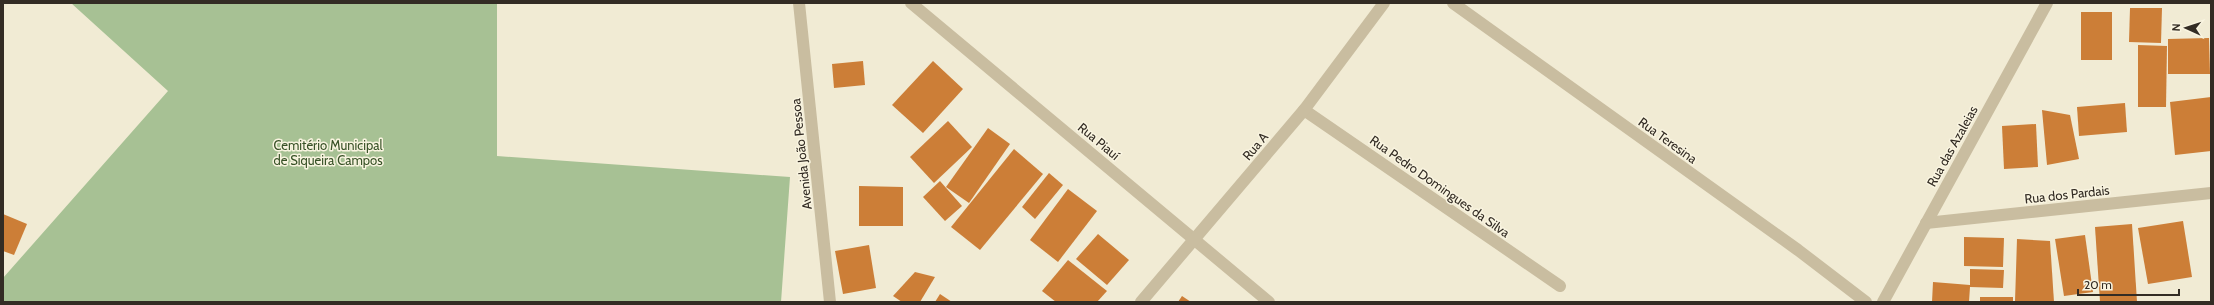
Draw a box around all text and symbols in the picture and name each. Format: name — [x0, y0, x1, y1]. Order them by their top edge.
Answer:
north arrow — [2166, 8, 2206, 48]
text: N — [2169, 23, 2183, 32]
street label: Avenida João Pessoa — [787, 97, 815, 210]
street label: Rua das Azaleias — [1923, 102, 1981, 189]
street label: Rua Teresina — [1636, 113, 1701, 167]
street label: Rua Piauí — [1075, 119, 1123, 163]
street label: Rua A — [1239, 129, 1271, 163]
street label: Rua Pedro Domingues da Silva — [1367, 131, 1514, 241]
park label: Cemitério Municipal de Siqueira Campos — [273, 137, 383, 168]
street label: Rua dos Pardais — [2024, 182, 2111, 206]
scale bar — [2078, 271, 2179, 297]
text: 20 m — [2084, 277, 2112, 292]

